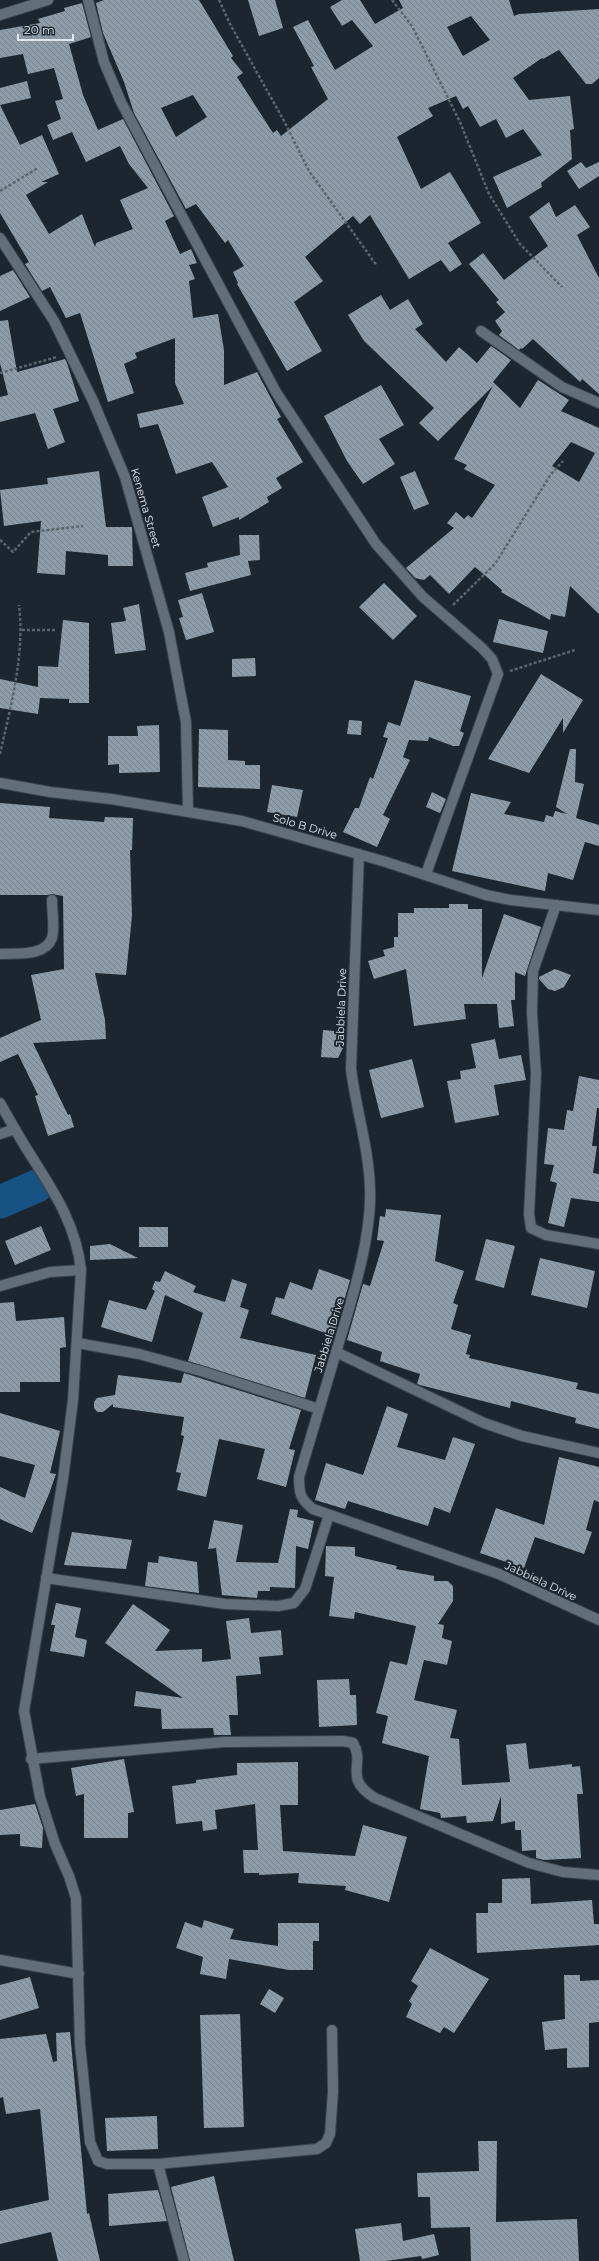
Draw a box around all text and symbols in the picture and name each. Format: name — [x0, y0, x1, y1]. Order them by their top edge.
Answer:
scale bar — [18, 16, 73, 42]
text: 20 m — [24, 22, 55, 37]
street label: Kenema Street — [128, 466, 164, 550]
street label: Solo B Drive — [271, 810, 339, 842]
street label: Jabbiela Drive — [333, 968, 349, 1047]
street label: Jabbiela Drive — [311, 1295, 347, 1375]
street label: Jabbiela Drive — [502, 1558, 579, 1604]

